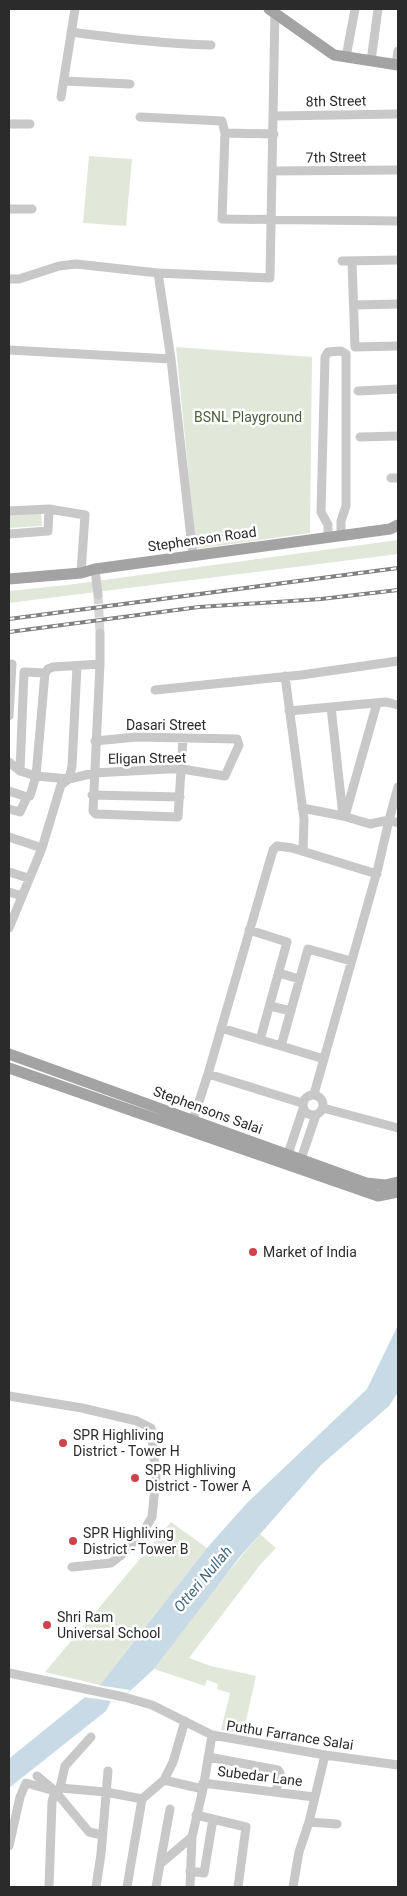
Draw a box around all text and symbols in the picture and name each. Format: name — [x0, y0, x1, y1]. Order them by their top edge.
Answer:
street label: 8th Street — [306, 92, 367, 110]
street label: 7th Street — [306, 148, 367, 166]
park label: BSNL Playground — [194, 409, 302, 425]
street label: Stephenson Road — [147, 523, 257, 555]
street label: Dasari Street — [126, 717, 207, 733]
street label: Eligan Street — [108, 749, 187, 767]
street label: Stephensons Salai — [151, 1083, 265, 1137]
place label: Market of India — [263, 1244, 357, 1260]
marker: Market of India — [247, 1246, 259, 1258]
place label: SPR Highliving District - Tower H — [73, 1427, 180, 1459]
marker: SPR Highliving District - Tower H — [57, 1437, 69, 1449]
place label: SPR Highliving District - Tower A — [145, 1462, 251, 1494]
marker: SPR Highliving District - Tower A — [129, 1472, 141, 1484]
place label: SPR Highliving District - Tower B — [83, 1525, 189, 1557]
marker: SPR Highliving District - Tower B — [67, 1535, 79, 1547]
water label: Otteri Nullah — [170, 1542, 236, 1616]
place label: Shri Ram Universal School — [57, 1609, 161, 1641]
marker: Shri Ram Universal School — [41, 1619, 53, 1631]
street label: Puthu Farrance Salai — [225, 1717, 355, 1753]
street label: Subedar Lane — [217, 1763, 303, 1789]

